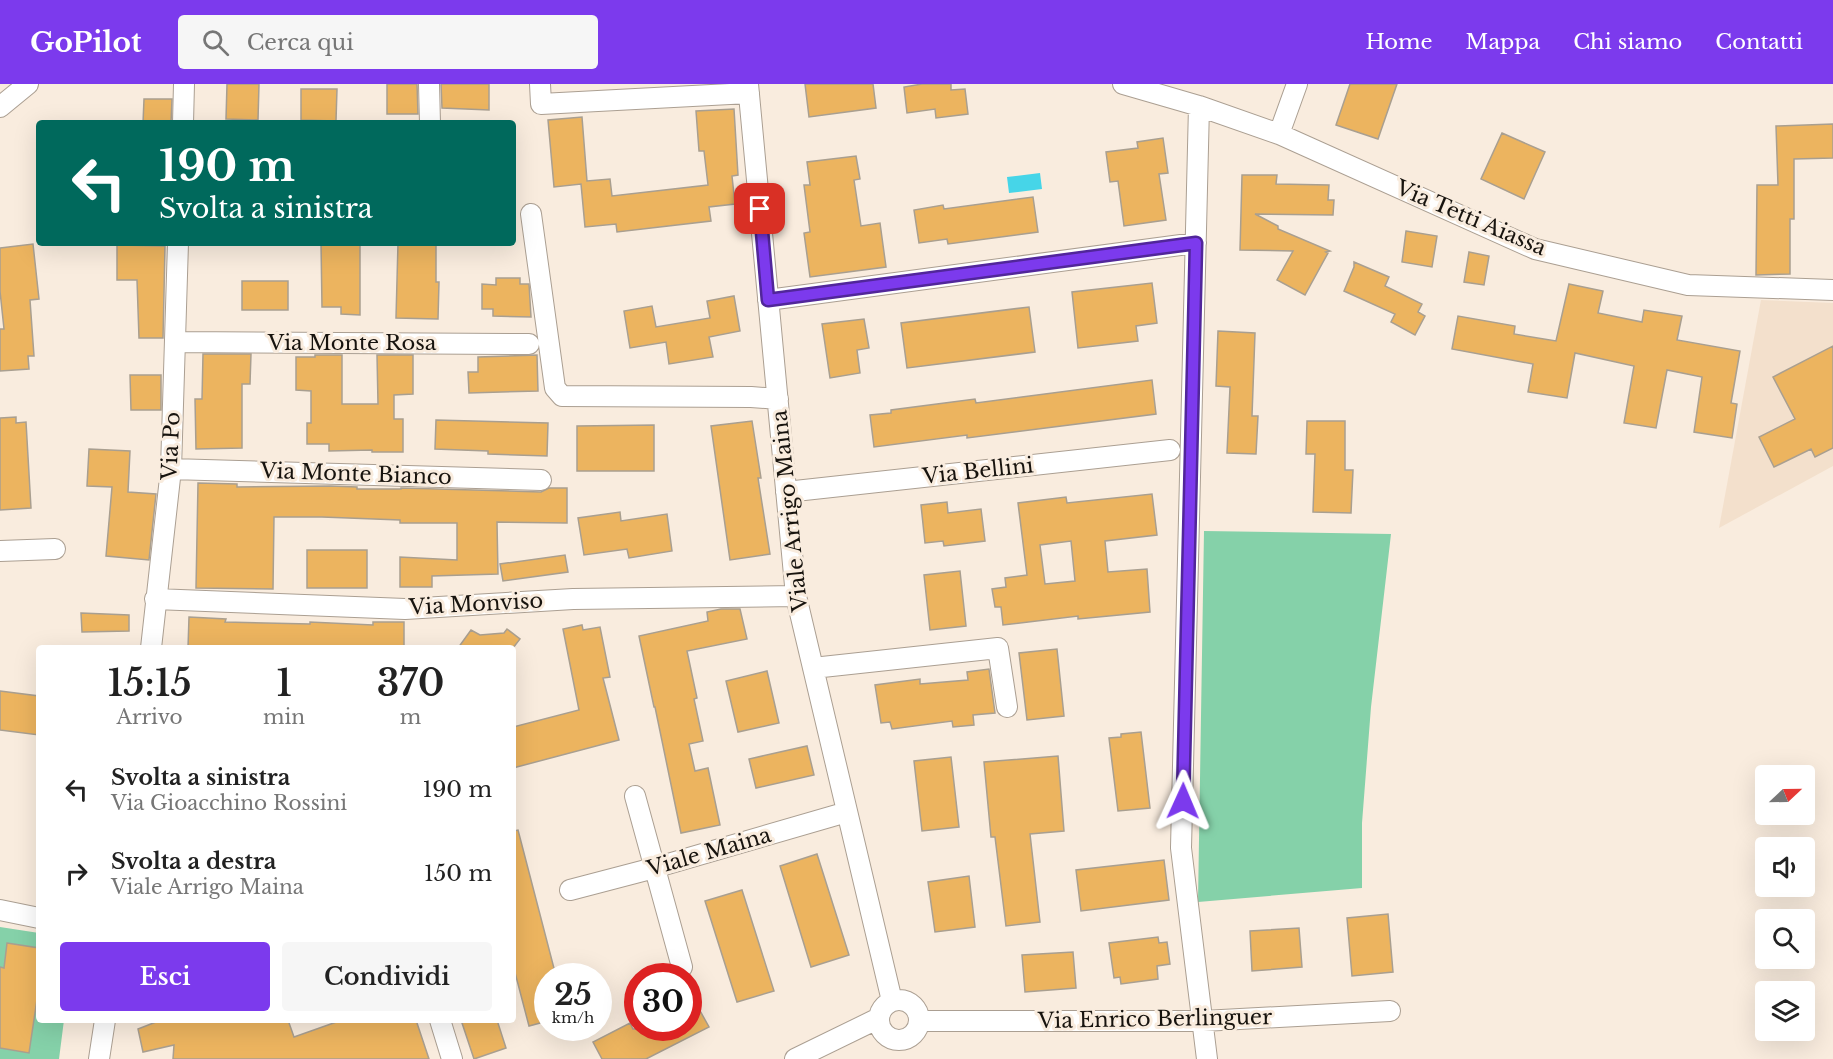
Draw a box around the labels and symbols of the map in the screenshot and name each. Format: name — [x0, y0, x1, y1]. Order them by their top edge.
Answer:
street label: Via Tetti Aiassa — [1391, 174, 1550, 262]
pin — [734, 183, 785, 234]
street label: Via Monte Rosa — [267, 330, 437, 356]
street label: Viale Arrigo Maina — [766, 409, 814, 614]
street label: Via Po — [156, 411, 186, 482]
street label: Via Bellini — [920, 452, 1035, 490]
street label: Via Monte Bianco — [259, 458, 452, 490]
street label: Via Monviso — [407, 588, 544, 621]
north arrow — [1755, 765, 1815, 825]
position arrow — [1151, 769, 1215, 833]
street label: Viale Maina — [643, 822, 774, 882]
speed limit sign: 30 — [624, 963, 702, 1041]
street label: Via Enrico Berlinguer — [1037, 1004, 1272, 1034]

